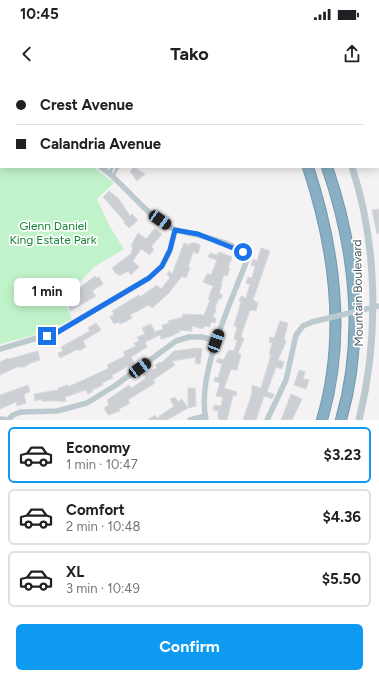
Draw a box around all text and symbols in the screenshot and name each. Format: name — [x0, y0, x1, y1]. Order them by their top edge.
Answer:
text: 10:45 — [20, 5, 59, 23]
icon: back — [16, 43, 38, 65]
text: Tako — [170, 43, 209, 65]
icon: share — [341, 43, 363, 65]
text: Crest Avenue — [40, 96, 133, 114]
text: Calandria Avenue — [40, 135, 161, 153]
car — [147, 208, 173, 232]
park label: Glenn Daniel King Estate Park — [10, 219, 97, 247]
street label: Mountain Boulevard — [350, 239, 366, 347]
route start — [234, 243, 252, 261]
callout: 1 min — [14, 278, 80, 306]
text: 1 min — [32, 284, 62, 299]
route end — [38, 327, 56, 345]
car — [206, 328, 226, 354]
car — [127, 356, 153, 380]
icon: car — [18, 437, 54, 473]
text: Economy — [66, 439, 131, 457]
text: $3.23 — [324, 446, 361, 464]
text: 1 min · 10:47 — [66, 457, 138, 472]
icon: car — [18, 499, 54, 535]
text: Comfort — [66, 501, 125, 519]
text: $4.36 — [322, 508, 361, 526]
text: 2 min · 10:48 — [66, 519, 141, 534]
icon: car — [18, 561, 54, 597]
text: XL — [66, 563, 84, 581]
text: $5.50 — [322, 570, 361, 588]
text: 3 min · 10:49 — [66, 581, 140, 596]
button: Confirm — [16, 624, 363, 670]

